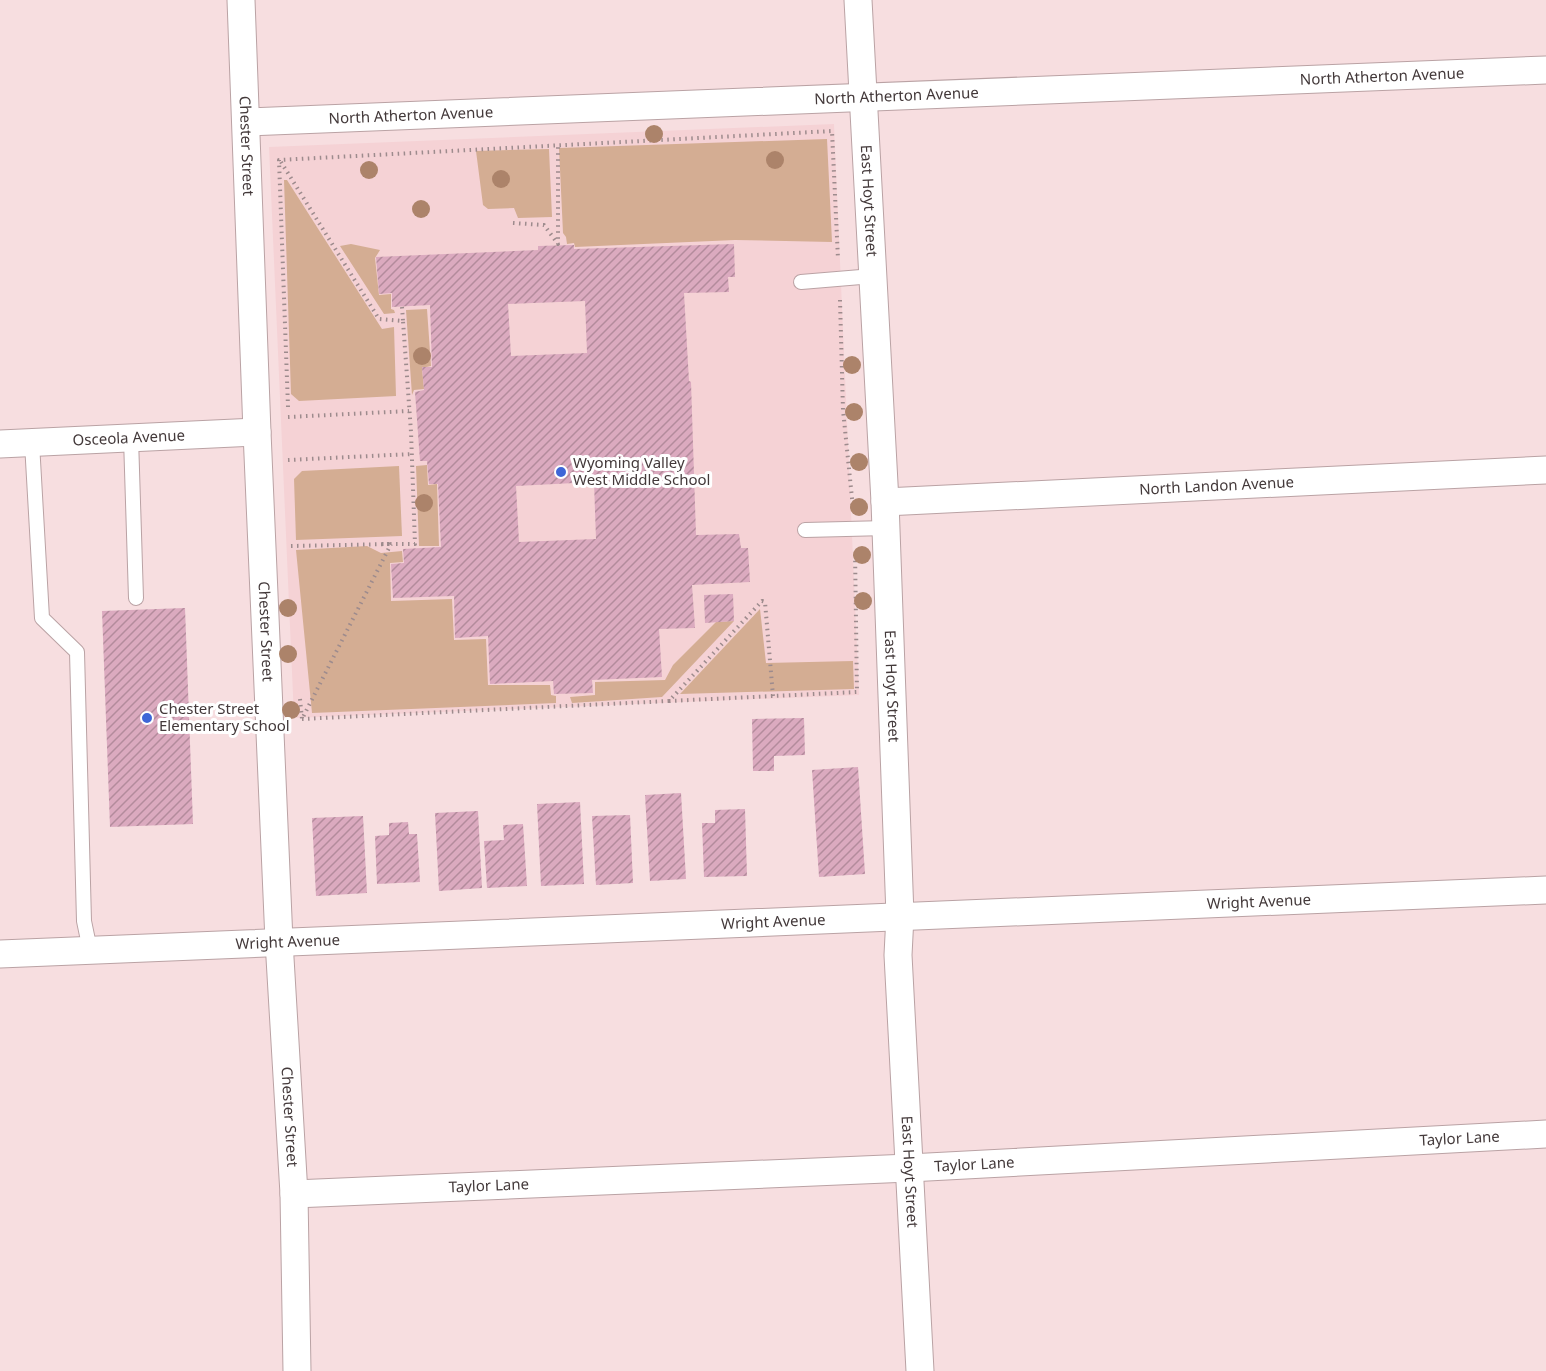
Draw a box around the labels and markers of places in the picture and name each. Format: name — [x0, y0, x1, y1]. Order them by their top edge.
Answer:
place label: Wyoming Valley West Middle School — [573, 452, 711, 489]
marker: Wyoming Valley West Middle School — [554, 465, 568, 479]
place label: Chester Street Elementary School — [159, 698, 290, 735]
marker: Chester Street Elementary School — [140, 711, 154, 725]

